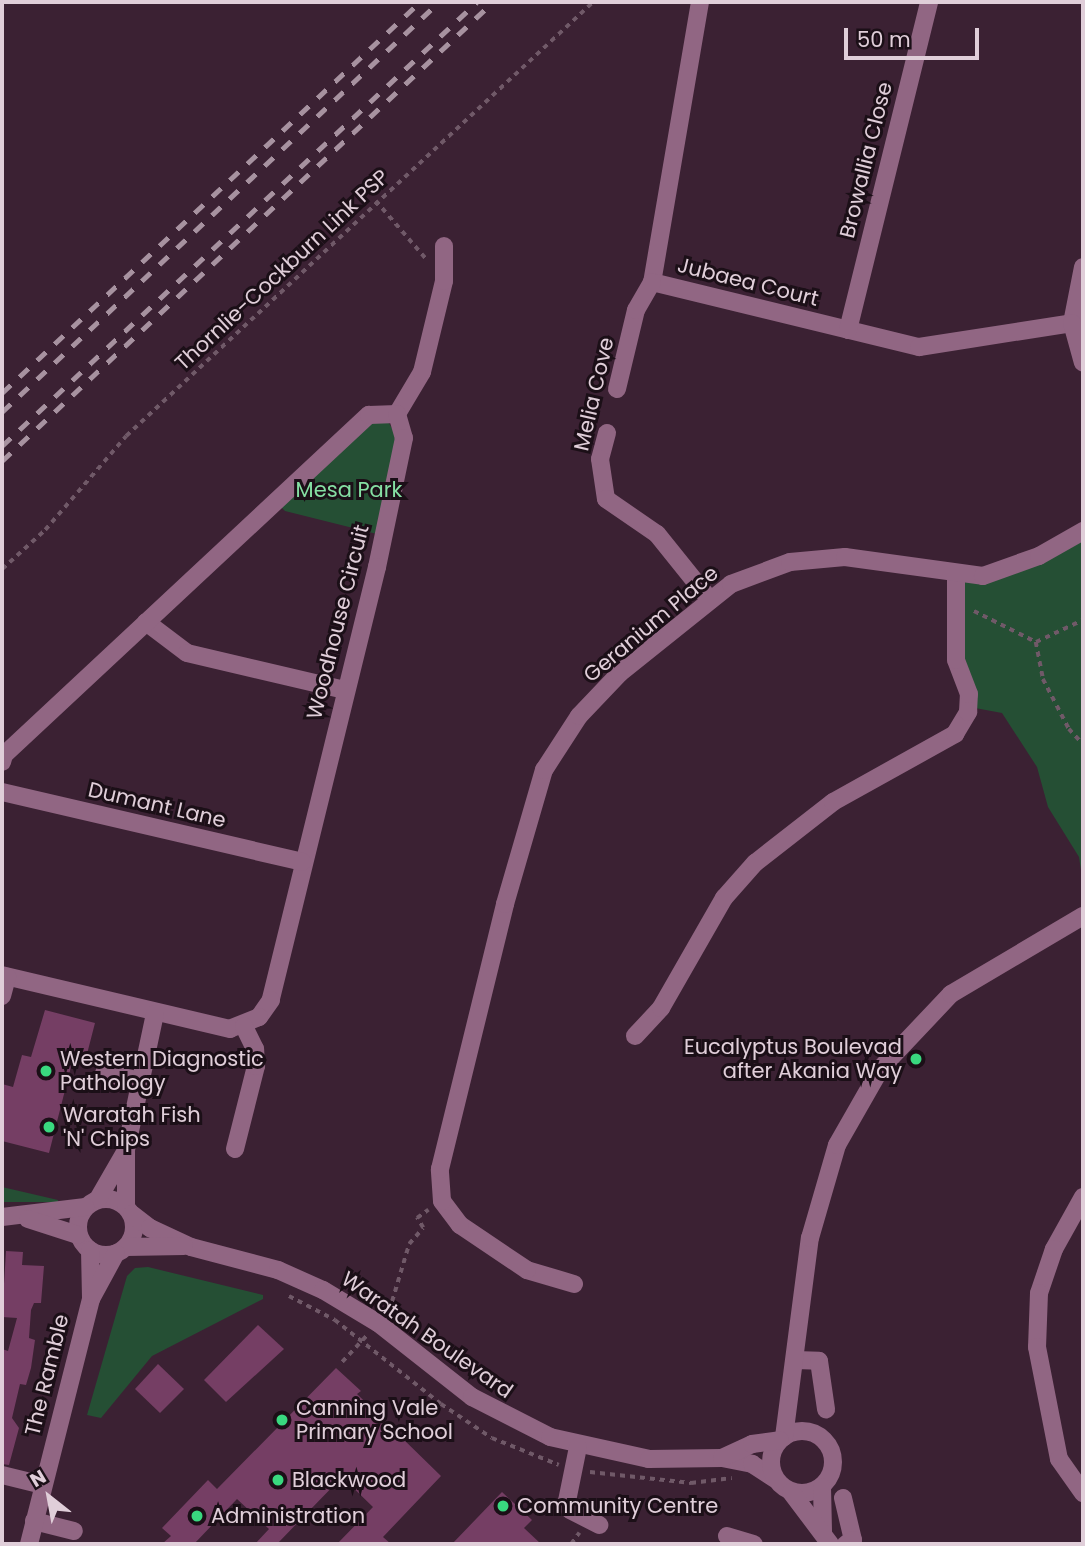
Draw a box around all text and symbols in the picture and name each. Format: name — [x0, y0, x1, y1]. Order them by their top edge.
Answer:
scale bar — [847, 14, 982, 58]
text: 50 m — [857, 25, 911, 54]
street label: Browallia Close — [834, 79, 898, 241]
street label: Thornlie-Cockburn Link PSP — [170, 164, 394, 376]
street label: Jubaea Court — [675, 252, 821, 312]
street label: Melia Cove — [569, 335, 619, 453]
park label: Mesa Park — [296, 477, 402, 503]
street label: Woodhouse Circuit — [302, 522, 374, 722]
street label: Geranium Place — [579, 560, 723, 688]
street label: Dumant Lane — [86, 777, 228, 833]
place label: Eucalyptus Boulevad after Akania Way — [684, 1034, 902, 1084]
place label: Western Diagnostic Pathology — [60, 1046, 264, 1096]
marker: Eucalyptus Boulevad after Akania Way — [908, 1051, 924, 1067]
marker: Western Diagnostic Pathology — [38, 1063, 54, 1079]
place label: Waratah Fish 'N' Chips — [63, 1102, 201, 1152]
marker: Waratah Fish 'N' Chips — [41, 1119, 57, 1135]
street label: Waratah Boulevard — [336, 1266, 518, 1404]
street label: The Ramble — [20, 1312, 74, 1438]
place label: Canning Vale Primary School — [296, 1395, 453, 1445]
marker: Canning Vale Primary School — [274, 1412, 290, 1428]
north arrow — [14, 1462, 84, 1532]
text: N — [25, 1463, 51, 1494]
place label: Blackwood — [292, 1467, 406, 1493]
marker: Blackwood — [270, 1472, 286, 1488]
place label: Community Centre — [517, 1493, 718, 1519]
marker: Community Centre — [495, 1498, 511, 1514]
place label: Administration — [211, 1503, 365, 1529]
marker: Administration — [189, 1508, 205, 1524]

